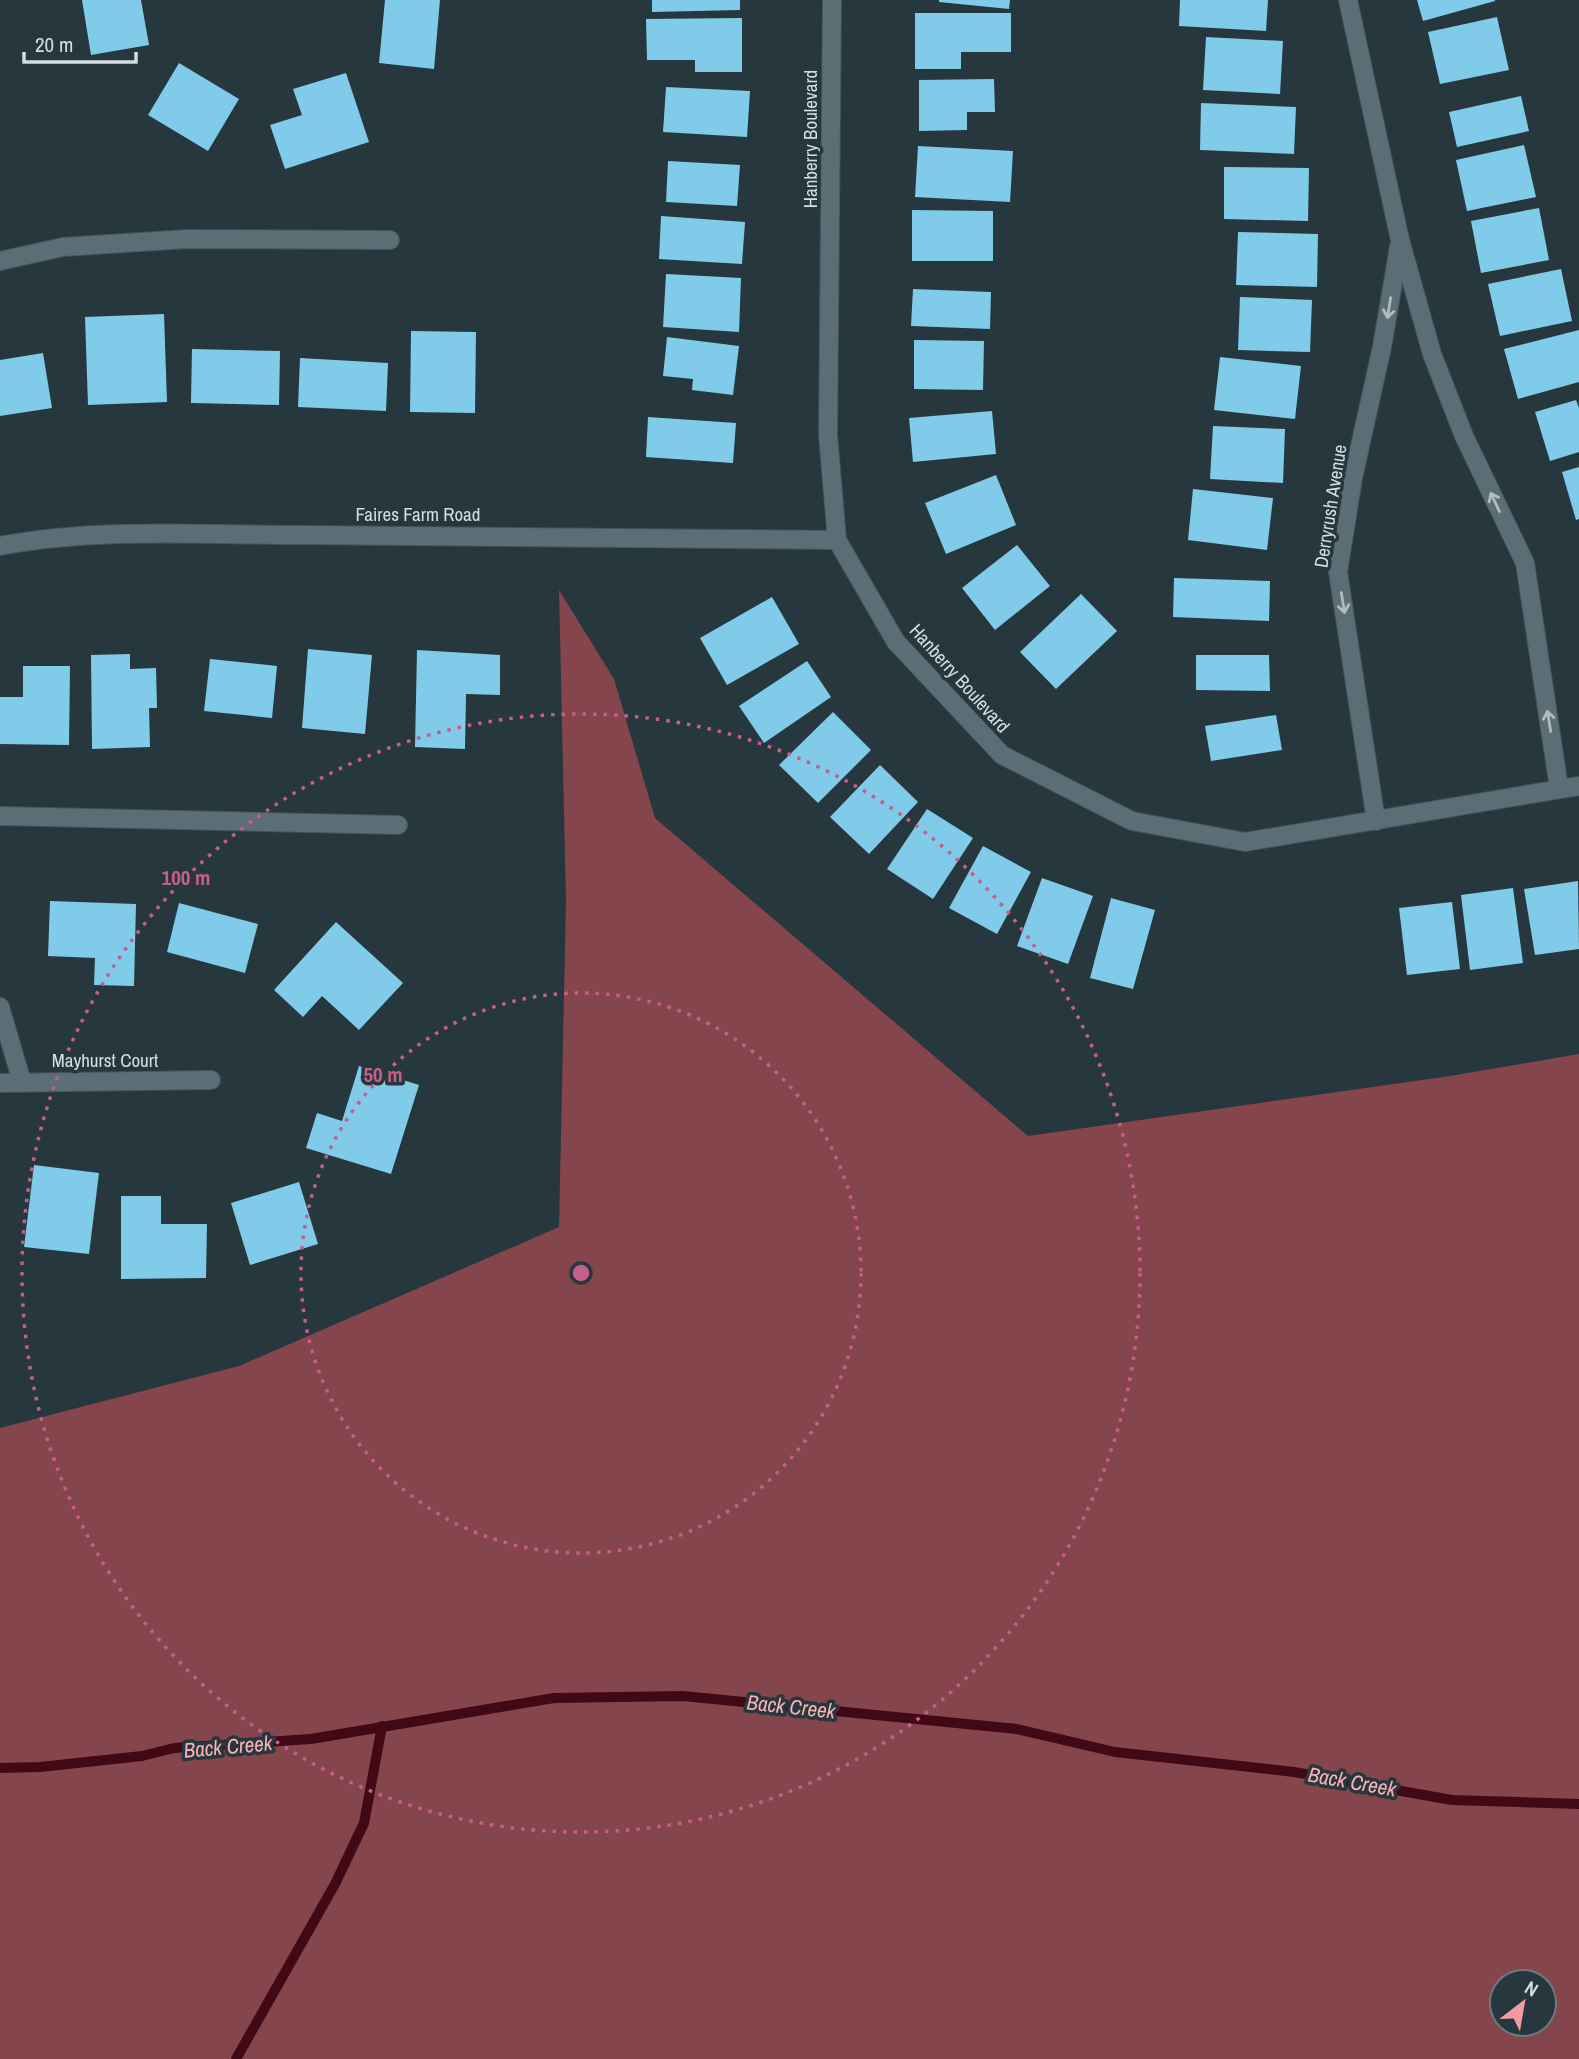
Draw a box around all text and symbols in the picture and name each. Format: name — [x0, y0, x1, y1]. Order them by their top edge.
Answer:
scale bar — [24, 21, 136, 65]
text: 20 m — [35, 30, 73, 59]
street label: Hanberry Boulevard — [797, 70, 823, 208]
one-way arrow — [1382, 296, 1395, 319]
street label: Derryrush Avenue — [1307, 443, 1353, 569]
one-way arrow — [1488, 492, 1502, 513]
street label: Faires Farm Road — [356, 501, 480, 527]
one-way arrow — [1336, 592, 1349, 614]
street label: Hanberry Boulevard — [904, 618, 1016, 738]
one-way arrow — [1542, 710, 1555, 733]
text: 100 m — [162, 863, 210, 892]
street label: Mayhurst Court — [52, 1047, 159, 1073]
text: 50 m — [363, 1060, 403, 1089]
centre of rings — [569, 1261, 593, 1285]
water label: Back Creek — [745, 1687, 838, 1726]
water label: Back Creek — [182, 1728, 275, 1765]
water label: Back Creek — [1306, 1760, 1400, 1804]
north arrow — [1488, 1968, 1558, 2038]
text: N — [1520, 1974, 1543, 2002]

